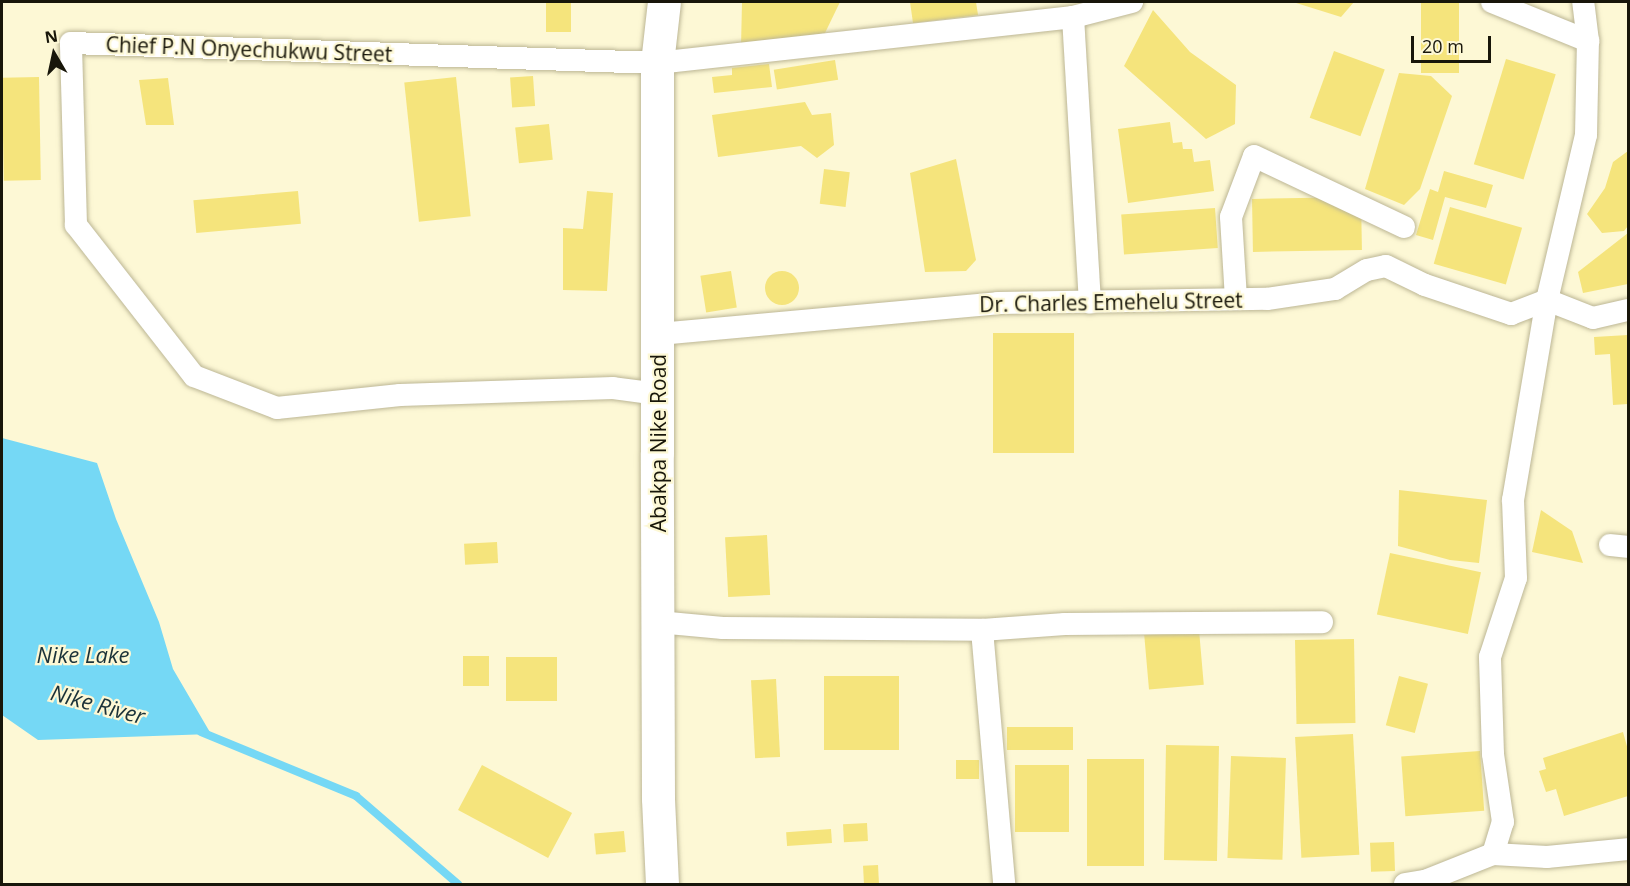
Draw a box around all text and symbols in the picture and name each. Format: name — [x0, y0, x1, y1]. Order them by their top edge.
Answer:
north arrow — [24, 24, 84, 84]
text: N — [43, 24, 59, 48]
scale bar — [1414, 24, 1494, 62]
street label: Chief P.N Onyechukwu Street — [105, 31, 393, 67]
text: 20 m — [1422, 34, 1464, 58]
street label: Dr. Charles Emehelu Street — [979, 287, 1243, 317]
street label: Abakpa Nike Road — [645, 354, 671, 532]
water label: Nike Lake — [36, 642, 130, 668]
water label: Nike River — [48, 679, 148, 729]

